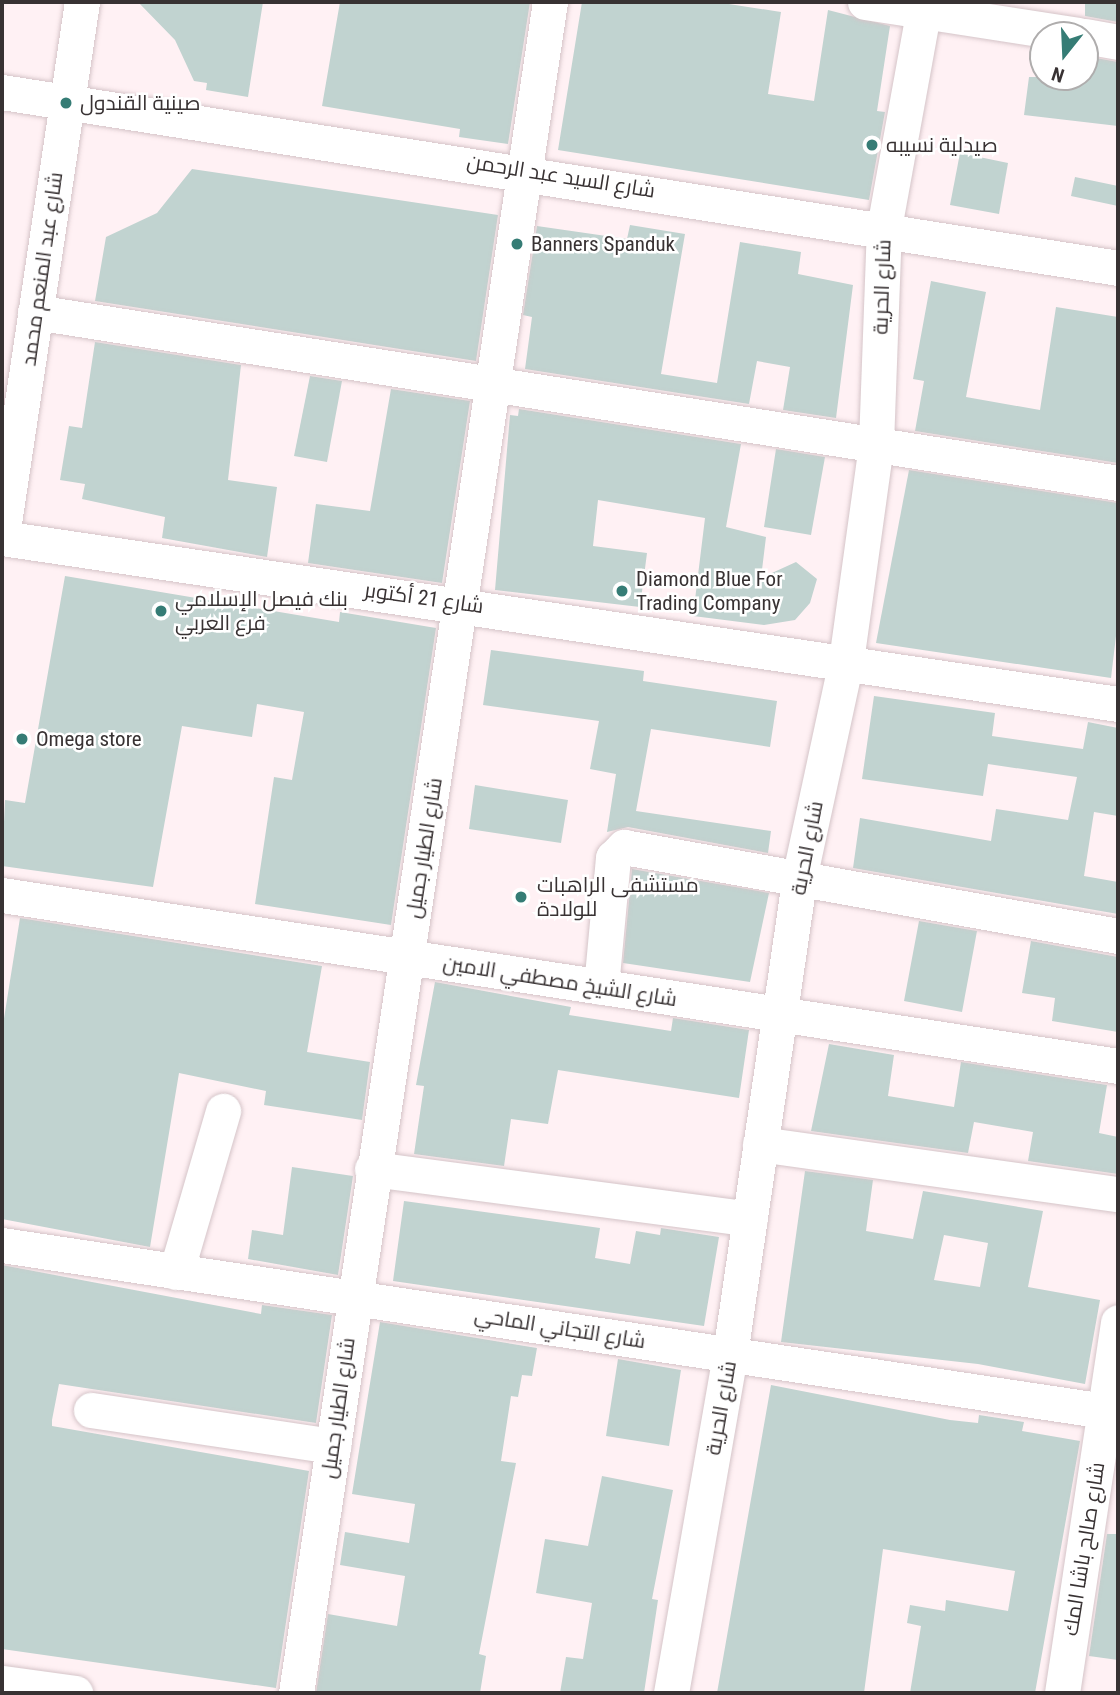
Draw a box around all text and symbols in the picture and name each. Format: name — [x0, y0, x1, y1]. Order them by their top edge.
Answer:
north arrow — [1029, 21, 1099, 91]
text: N — [1049, 62, 1067, 87]
place label: صينية القندول — [80, 90, 200, 116]
marker: صينية القندول — [58, 95, 74, 111]
place label: صيدلية نسيبه — [886, 132, 998, 158]
marker: صيدلية نسيبه — [864, 137, 880, 153]
street label: شارع السيد عبد الرحمن — [465, 149, 657, 203]
street label: شارع عبد المنعم محمد — [16, 170, 68, 368]
place label: Banners Spanduk — [531, 231, 675, 257]
marker: Banners Spanduk — [509, 236, 525, 252]
street label: شارع الحرية — [868, 239, 896, 335]
place label: Diamond Blue For Trading Company — [636, 566, 783, 616]
street label: شارع 21 أكتوبر — [363, 577, 485, 619]
marker: Diamond Blue For Trading Company — [614, 583, 630, 599]
place label: بنك فيصل الإسلامي فرع العربي — [175, 586, 348, 636]
marker: بنك فيصل الإسلامي فرع العربي — [153, 603, 169, 619]
place label: Omega store — [36, 726, 142, 752]
marker: Omega store — [14, 731, 30, 747]
street label: شارع الطيار جميل — [400, 776, 448, 920]
street label: شارع الحرية — [786, 799, 828, 897]
place label: مستشفى الراهبات للولادة — [537, 872, 699, 922]
marker: مستشفى الراهبات للولادة — [511, 887, 531, 907]
street label: شارع الشيخ مصطفي الامين — [441, 950, 679, 1012]
street label: شارع التجاني الماحي — [473, 1302, 647, 1354]
street label: شارع الطيار جميل — [316, 1336, 360, 1480]
street label: شارع الحرية — [700, 1359, 742, 1457]
street label: شارع صالح باشا المك — [1058, 1460, 1110, 1638]

